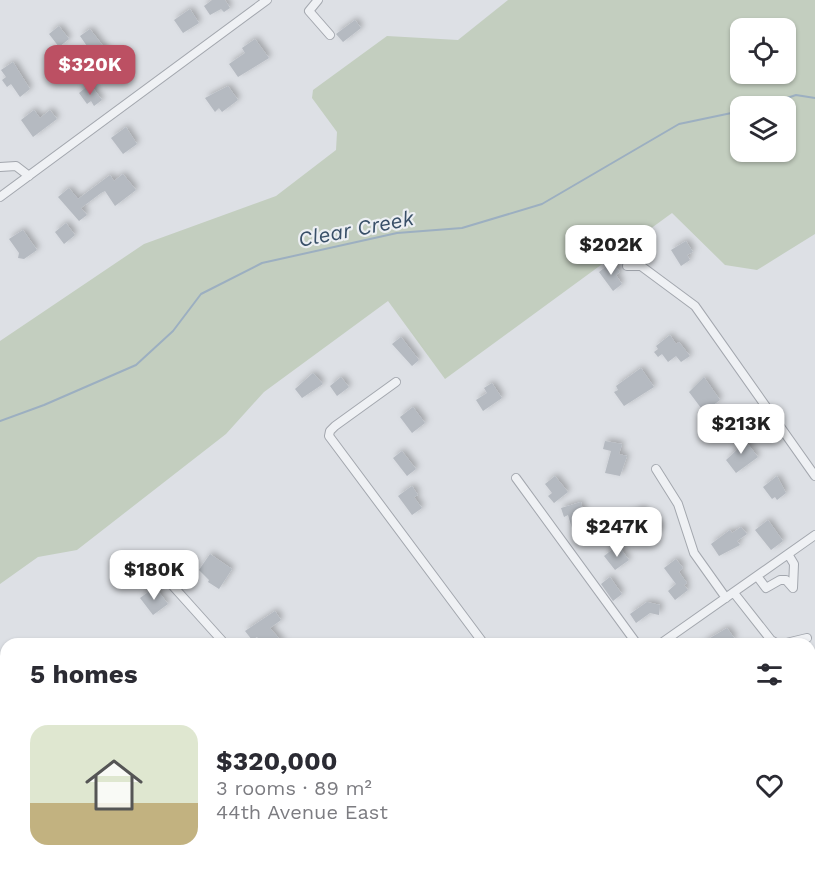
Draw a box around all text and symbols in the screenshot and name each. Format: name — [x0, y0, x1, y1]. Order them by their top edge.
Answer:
map controls — [730, 18, 796, 162]
button: locate — [730, 18, 796, 84]
pin: $320K — [48, 45, 132, 96]
text: $320K — [58, 52, 122, 76]
button: layers — [730, 96, 796, 162]
water label: Clear Creek — [296, 205, 416, 252]
pin: $202K — [569, 225, 653, 276]
text: $202K — [579, 232, 643, 256]
pin: $213K — [699, 404, 783, 455]
text: $213K — [711, 411, 771, 435]
pin: $247K — [575, 507, 659, 558]
text: $247K — [586, 514, 648, 538]
pin: $180K — [112, 550, 196, 601]
text: $180K — [124, 557, 184, 581]
icon: filters — [753, 658, 786, 691]
text: 5 homes — [30, 659, 138, 689]
text: $320,000 — [216, 746, 338, 776]
icon: home — [78, 749, 150, 821]
icon: heart — [753, 769, 786, 802]
text: 3 rooms · 89 m² — [216, 776, 372, 800]
text: 44th Avenue East — [216, 800, 388, 824]

